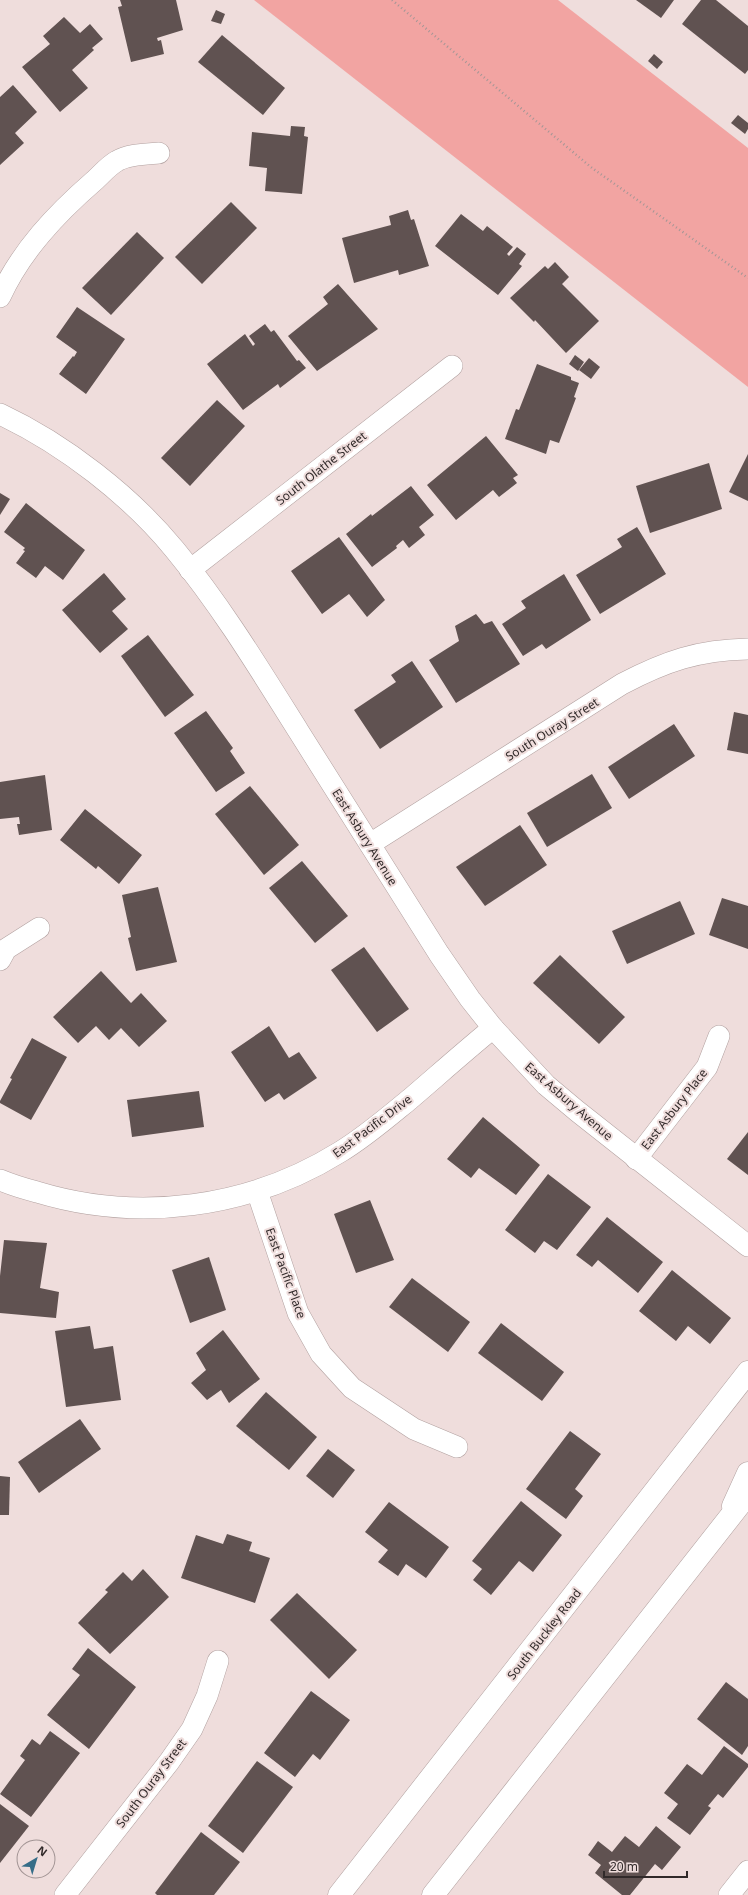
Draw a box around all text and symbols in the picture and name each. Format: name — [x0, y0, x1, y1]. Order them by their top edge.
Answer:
street label: South Olathe Street — [272, 427, 370, 509]
street label: South Ouray Street — [502, 693, 602, 765]
street label: East Asbury Avenue — [328, 785, 402, 889]
street label: East Asbury Avenue — [521, 1058, 617, 1144]
street label: East Asbury Place — [637, 1065, 711, 1153]
street label: East Pacific Drive — [329, 1090, 415, 1161]
street label: East Pacific Place — [262, 1225, 310, 1321]
street label: South Buckley Road — [503, 1585, 585, 1683]
street label: South Ouray Street — [112, 1735, 190, 1831]
north arrow — [16, 1839, 56, 1879]
text: N — [34, 1842, 51, 1859]
scale bar — [604, 1853, 687, 1879]
text: 20 m — [610, 1858, 638, 1875]

